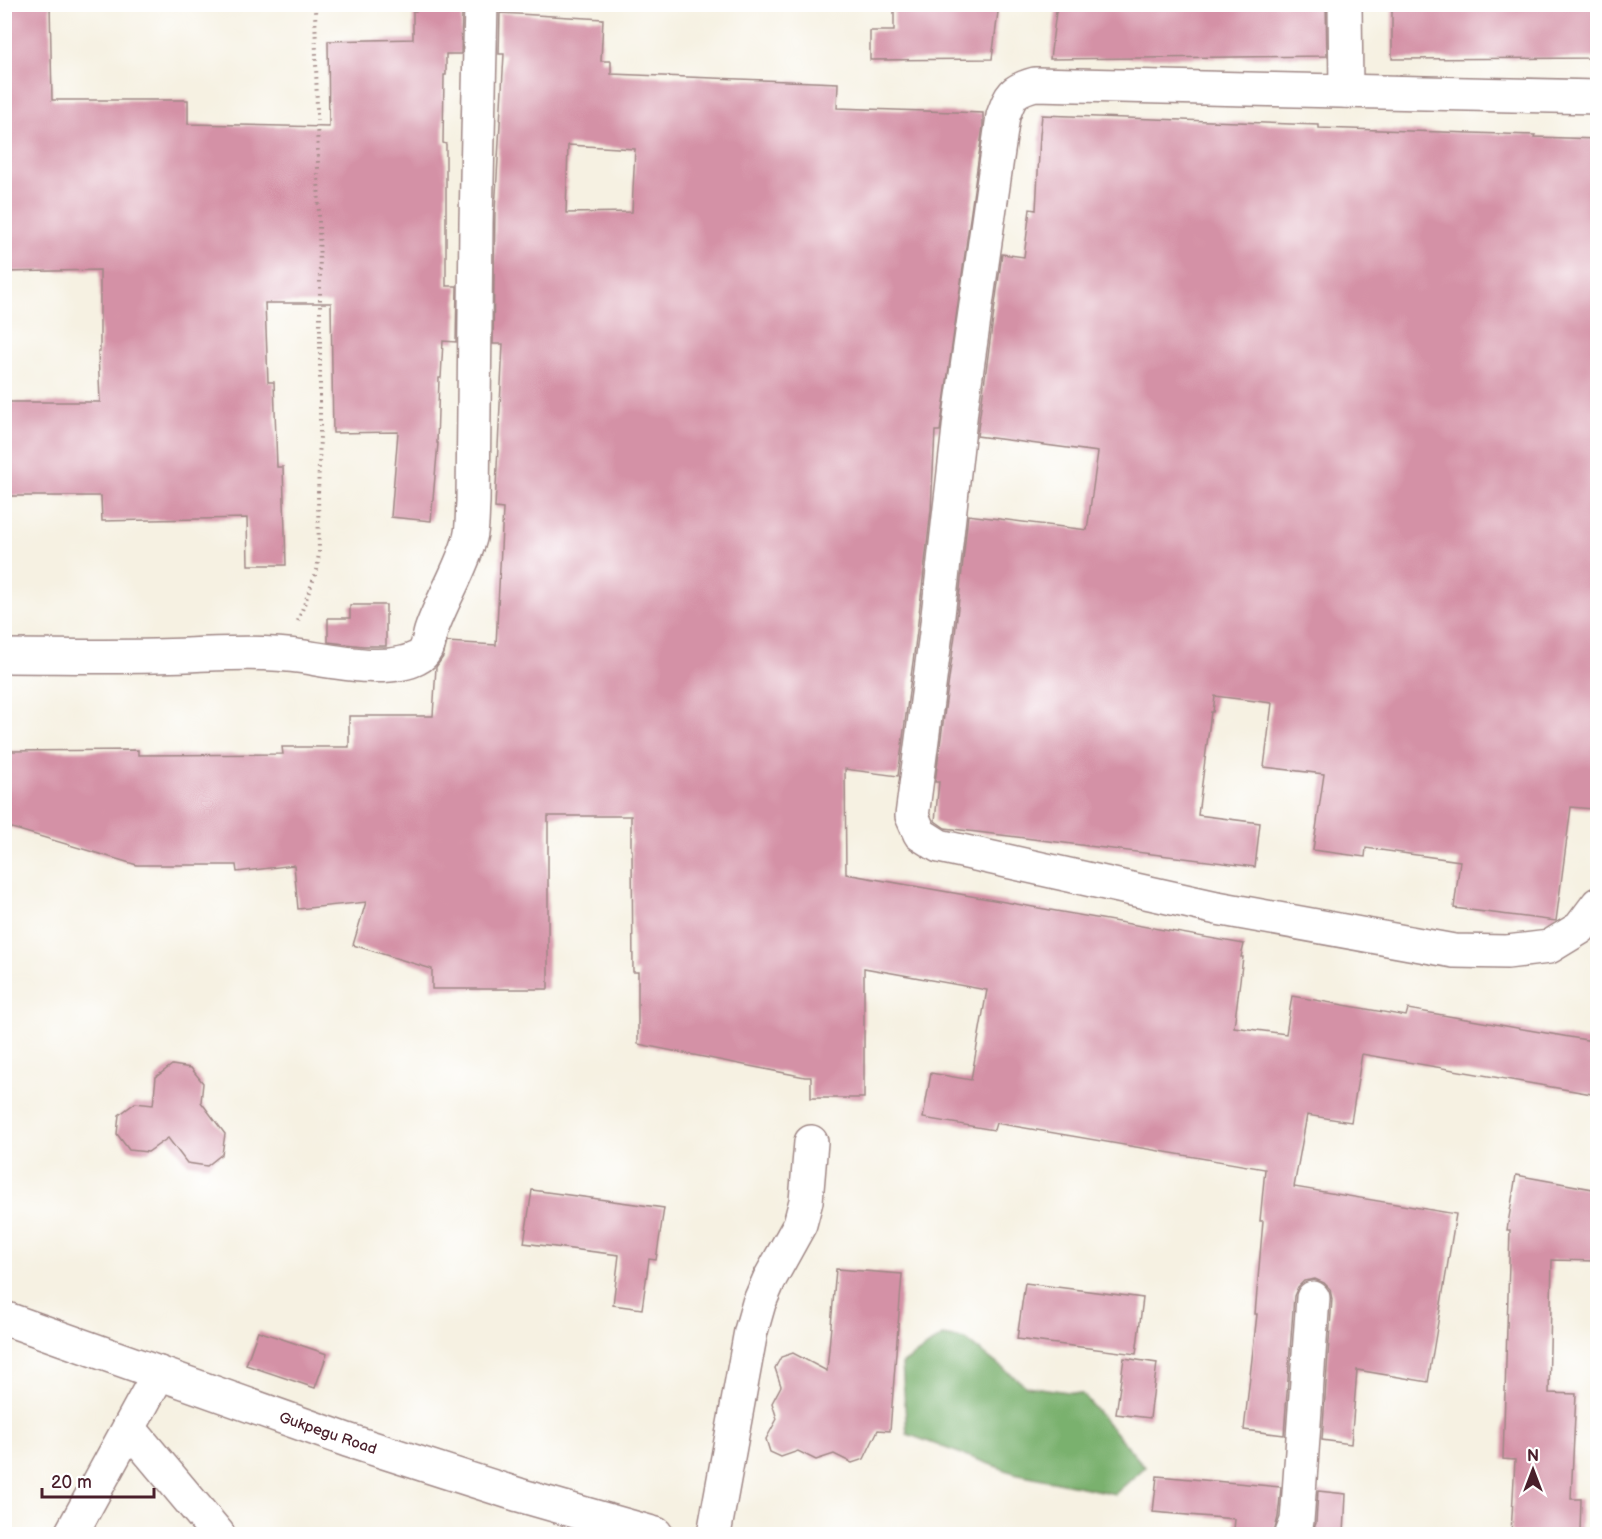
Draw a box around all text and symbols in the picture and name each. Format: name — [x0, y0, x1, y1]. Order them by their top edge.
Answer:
street label: Gukpegu Road — [277, 1408, 379, 1459]
north arrow — [1503, 1440, 1563, 1500]
text: N — [1527, 1447, 1539, 1466]
scale bar — [42, 1461, 154, 1499]
text: 20 m — [51, 1472, 92, 1493]

